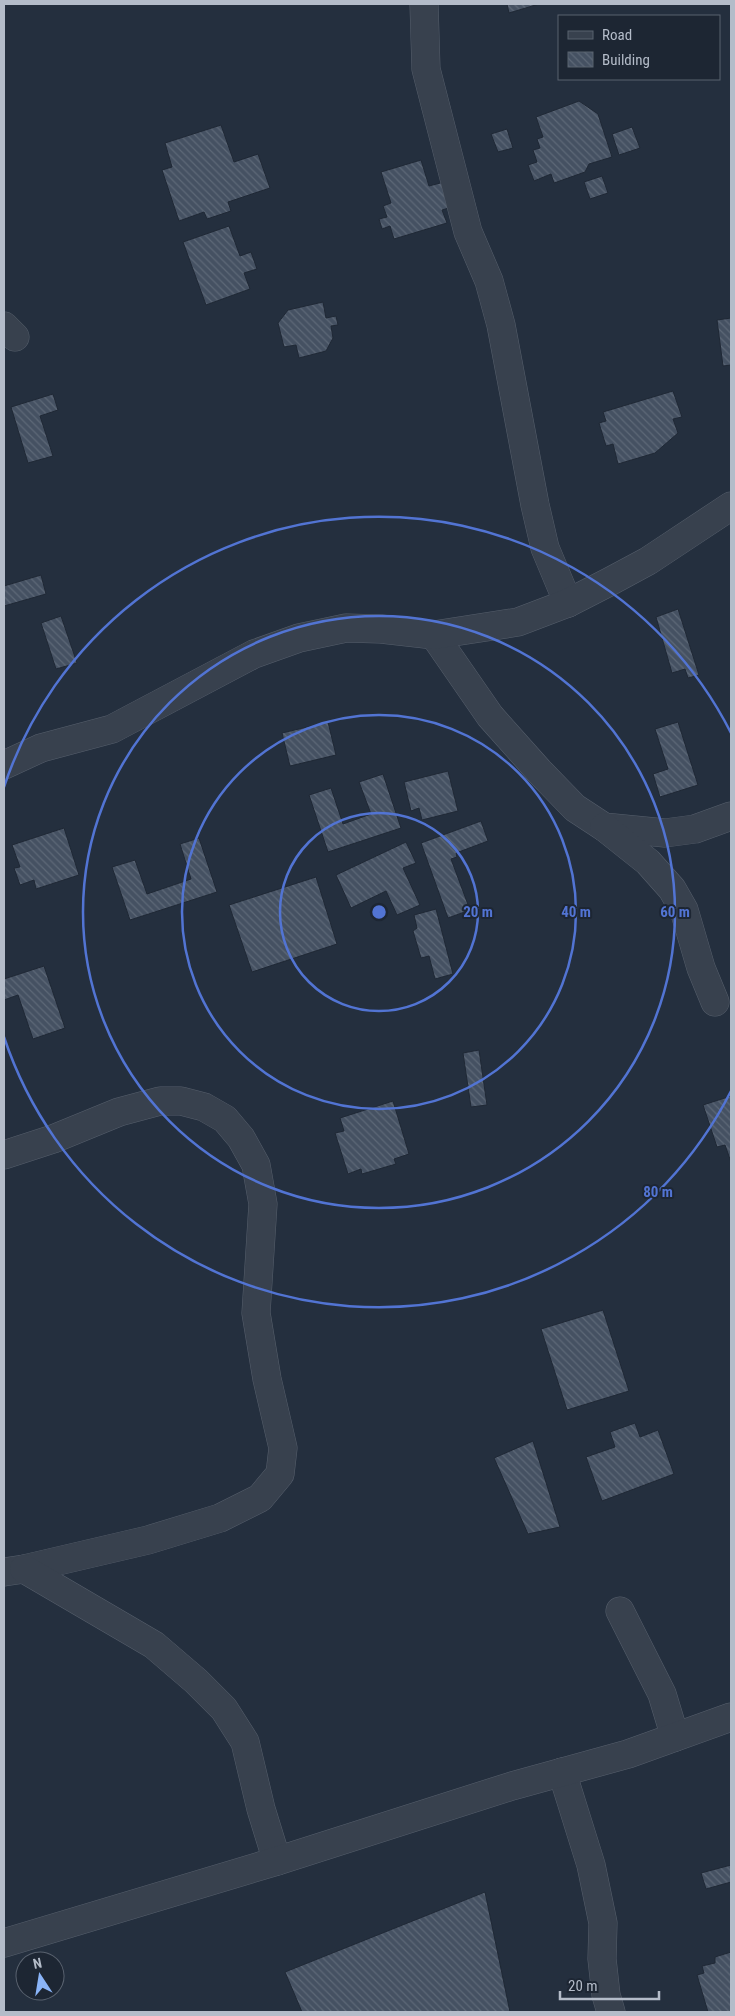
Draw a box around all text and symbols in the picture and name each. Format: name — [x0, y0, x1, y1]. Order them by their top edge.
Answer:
legend — [558, 15, 720, 80]
text: Road — [602, 26, 632, 44]
text: Building — [602, 51, 650, 69]
centre of rings — [370, 903, 388, 921]
text: 20 m — [463, 903, 493, 921]
text: 40 m — [561, 903, 591, 921]
text: 60 m — [660, 903, 690, 921]
text: 80 m — [643, 1183, 673, 1201]
north arrow — [15, 1951, 65, 2001]
text: N — [31, 1955, 43, 1972]
scale bar — [560, 1968, 659, 2000]
text: 20 m — [568, 1977, 598, 1995]

